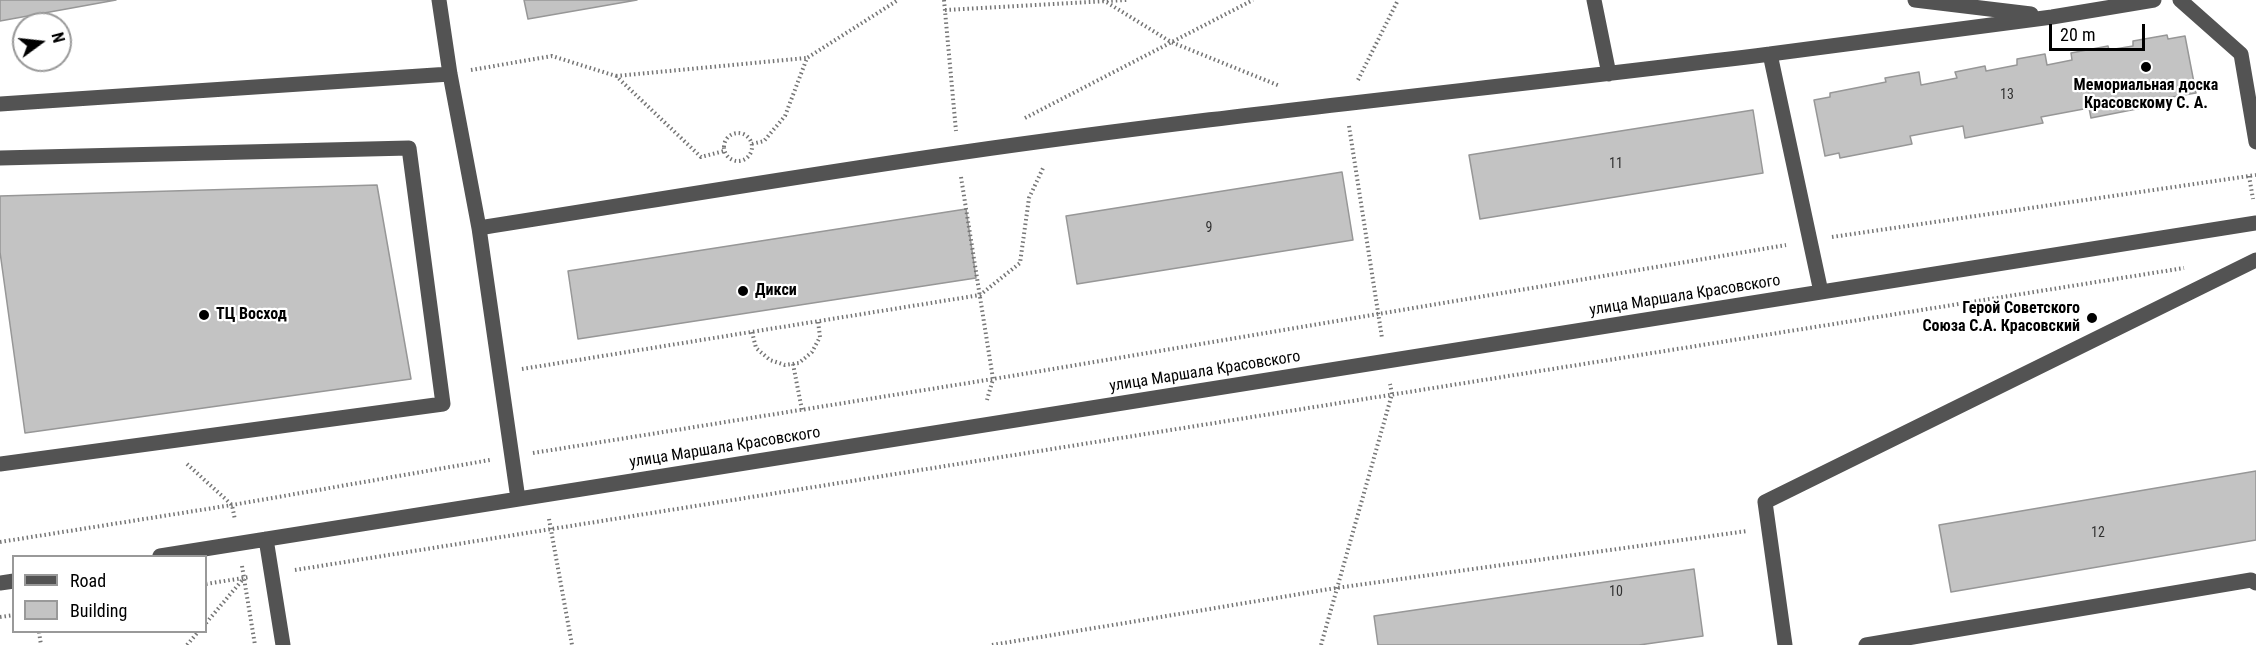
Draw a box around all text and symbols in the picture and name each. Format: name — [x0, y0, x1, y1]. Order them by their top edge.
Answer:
north arrow — [12, 12, 72, 72]
scale bar — [2052, 12, 2148, 50]
text: 20 m — [2060, 24, 2095, 45]
text: N — [47, 31, 68, 45]
marker: Мемориальная доска Красовскому С. А. — [2139, 60, 2153, 74]
place label: Мемориальная доска Красовскому С. А. — [2074, 76, 2218, 114]
house number: 13 — [2000, 87, 2014, 103]
house number: 11 — [1609, 156, 1623, 172]
house number: 9 — [1206, 220, 1212, 236]
street label: улица Маршала Красовского — [1588, 271, 1782, 321]
place label: Дикси — [755, 281, 797, 301]
marker: Дикси — [736, 284, 750, 298]
place label: Герой Советского Союза С.А. Красовский — [1922, 299, 2080, 337]
place label: ТЦ Восход — [216, 305, 287, 325]
marker: ТЦ Восход — [197, 308, 211, 322]
marker: Герой Советского Союза С.А. Красовский — [2085, 311, 2099, 325]
street label: улица Маршала Красовского — [1108, 347, 1302, 397]
street label: улица Маршала Красовского — [628, 423, 822, 473]
house number: 12 — [2091, 525, 2105, 541]
legend — [12, 555, 207, 633]
text: Road — [70, 570, 106, 591]
house number: 10 — [1609, 584, 1623, 600]
text: Building — [70, 600, 127, 621]

